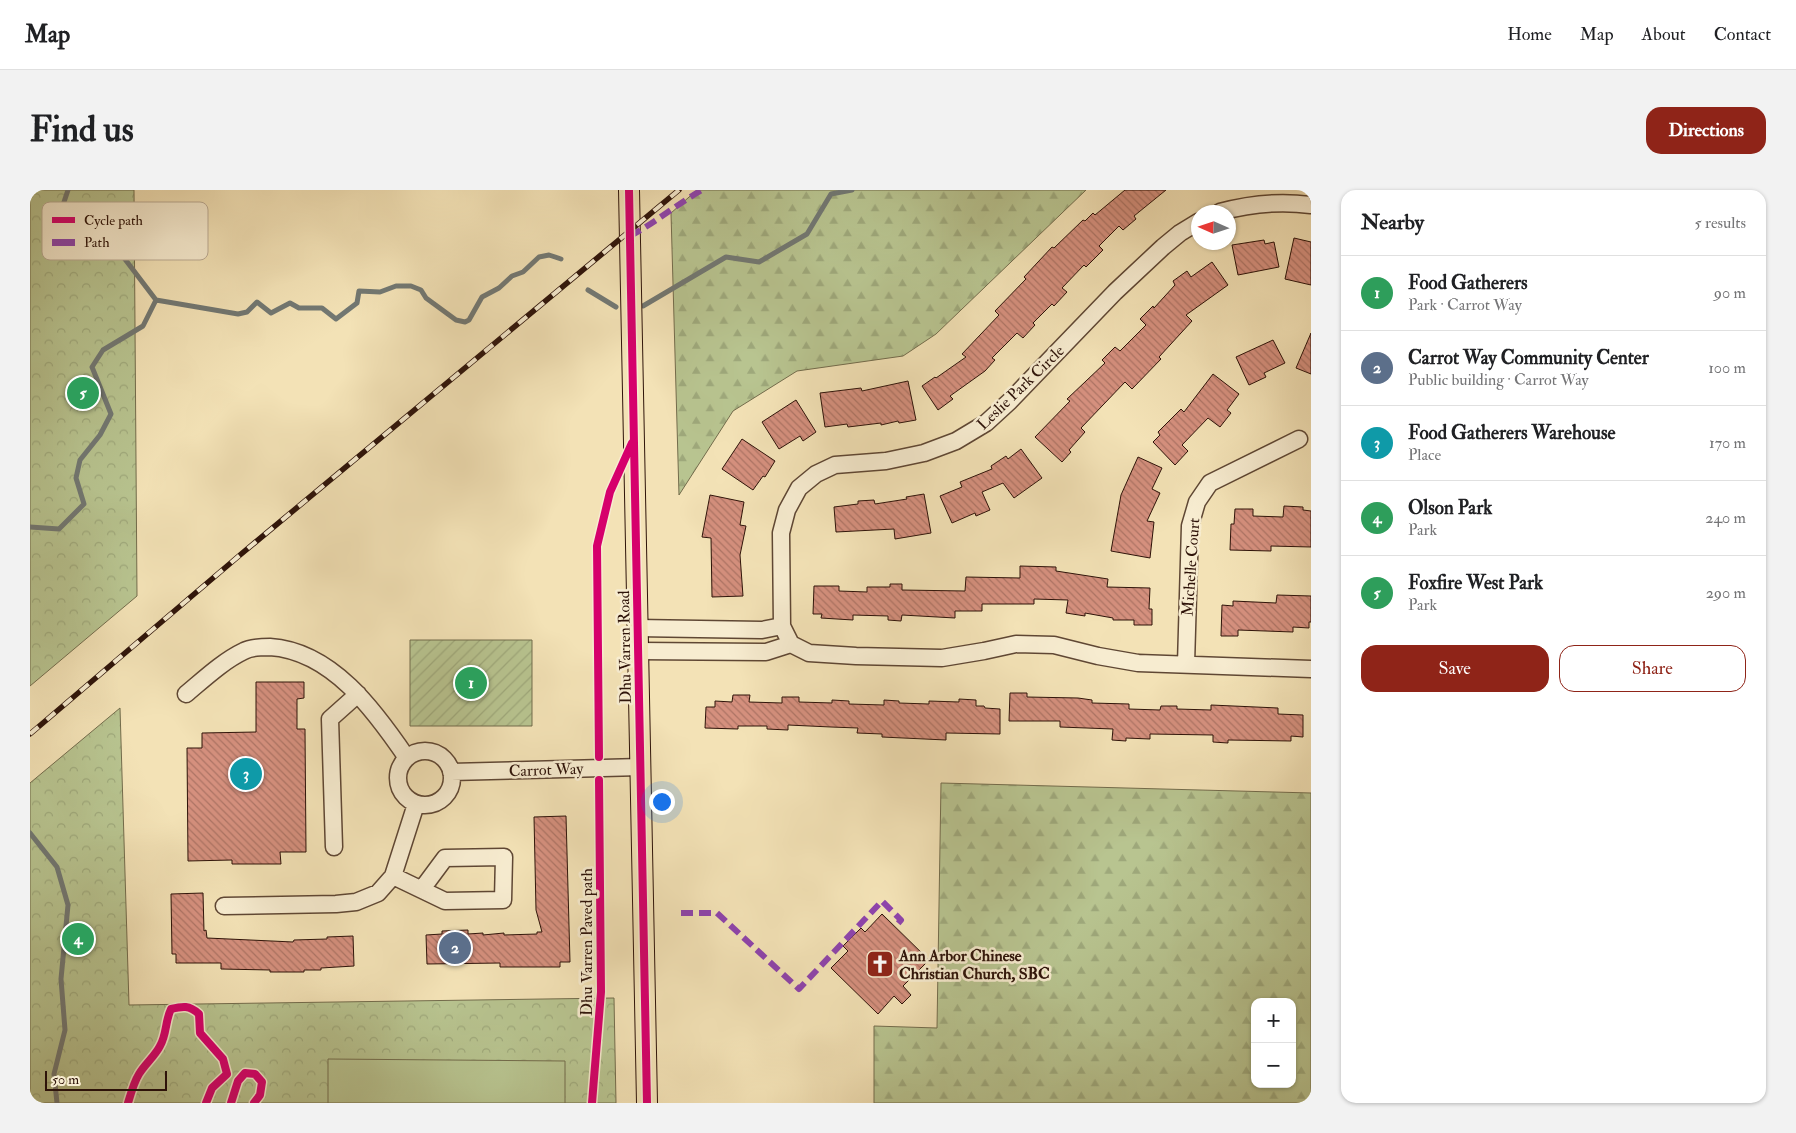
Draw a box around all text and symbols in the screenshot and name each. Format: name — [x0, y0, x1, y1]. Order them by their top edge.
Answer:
text: Map — [25, 19, 70, 50]
text: Home — [1507, 23, 1552, 46]
text: Map — [1580, 23, 1614, 46]
text: About — [1642, 23, 1686, 46]
text: Contact — [1714, 23, 1771, 46]
button: Directions — [1646, 107, 1766, 154]
text: Find us — [30, 108, 134, 152]
legend — [42, 202, 208, 260]
north arrow — [1191, 205, 1236, 250]
text: Nearby — [1361, 209, 1424, 236]
text: Cycle path — [84, 212, 144, 230]
text: 5 results — [1695, 213, 1746, 233]
text: Path — [84, 234, 110, 251]
text: Food Gatherers — [1408, 271, 1528, 295]
text: 1 — [1374, 283, 1380, 303]
text: 90 m — [1714, 283, 1746, 303]
text: Park · Carrot Way — [1408, 295, 1522, 315]
street label: Leslie Park Circle — [973, 341, 1069, 434]
text: Carrot Way Community Center — [1408, 346, 1649, 370]
text: 2 — [1373, 358, 1381, 378]
text: 100 m — [1708, 358, 1746, 378]
text: Public building · Carrot Way — [1408, 370, 1589, 390]
pin: 5 — [67, 374, 99, 412]
text: Food Gatherers Warehouse — [1408, 421, 1615, 445]
text: 3 — [1374, 433, 1380, 453]
text: 170 m — [1709, 433, 1746, 453]
text: Place — [1408, 445, 1441, 465]
text: Olson Park — [1408, 496, 1492, 520]
text: 4 — [1373, 508, 1381, 528]
text: 240 m — [1705, 508, 1746, 528]
street label: Michelle Court — [1178, 517, 1204, 617]
text: Park — [1408, 520, 1437, 540]
text: Foxfire West Park — [1408, 571, 1543, 595]
text: 5 — [1373, 583, 1381, 603]
text: 290 m — [1706, 583, 1746, 603]
street label: Dhu Varren Road — [614, 590, 636, 704]
text: Park — [1408, 595, 1437, 615]
button: Save — [1361, 645, 1549, 692]
button: Share — [1559, 645, 1746, 692]
pin: 1 — [455, 664, 487, 702]
pin: 3 — [230, 755, 262, 793]
street label: Carrot Way — [508, 759, 585, 781]
your location — [649, 789, 675, 815]
street label: Dhu Varren Paved path — [577, 867, 598, 1016]
pin: 4 — [62, 920, 94, 958]
pin: 2 — [439, 929, 471, 967]
place label: Ann Arbor Chinese Christian Church, SBC — [898, 946, 1050, 984]
church icon: Ann Arbor Chinese Christian Church, SBC — [865, 949, 895, 979]
map controls — [1251, 998, 1296, 1088]
button: + — [1251, 998, 1296, 1043]
button: − — [1251, 1043, 1296, 1088]
scale bar — [45, 1068, 168, 1091]
text: 50 m — [52, 1071, 79, 1088]

